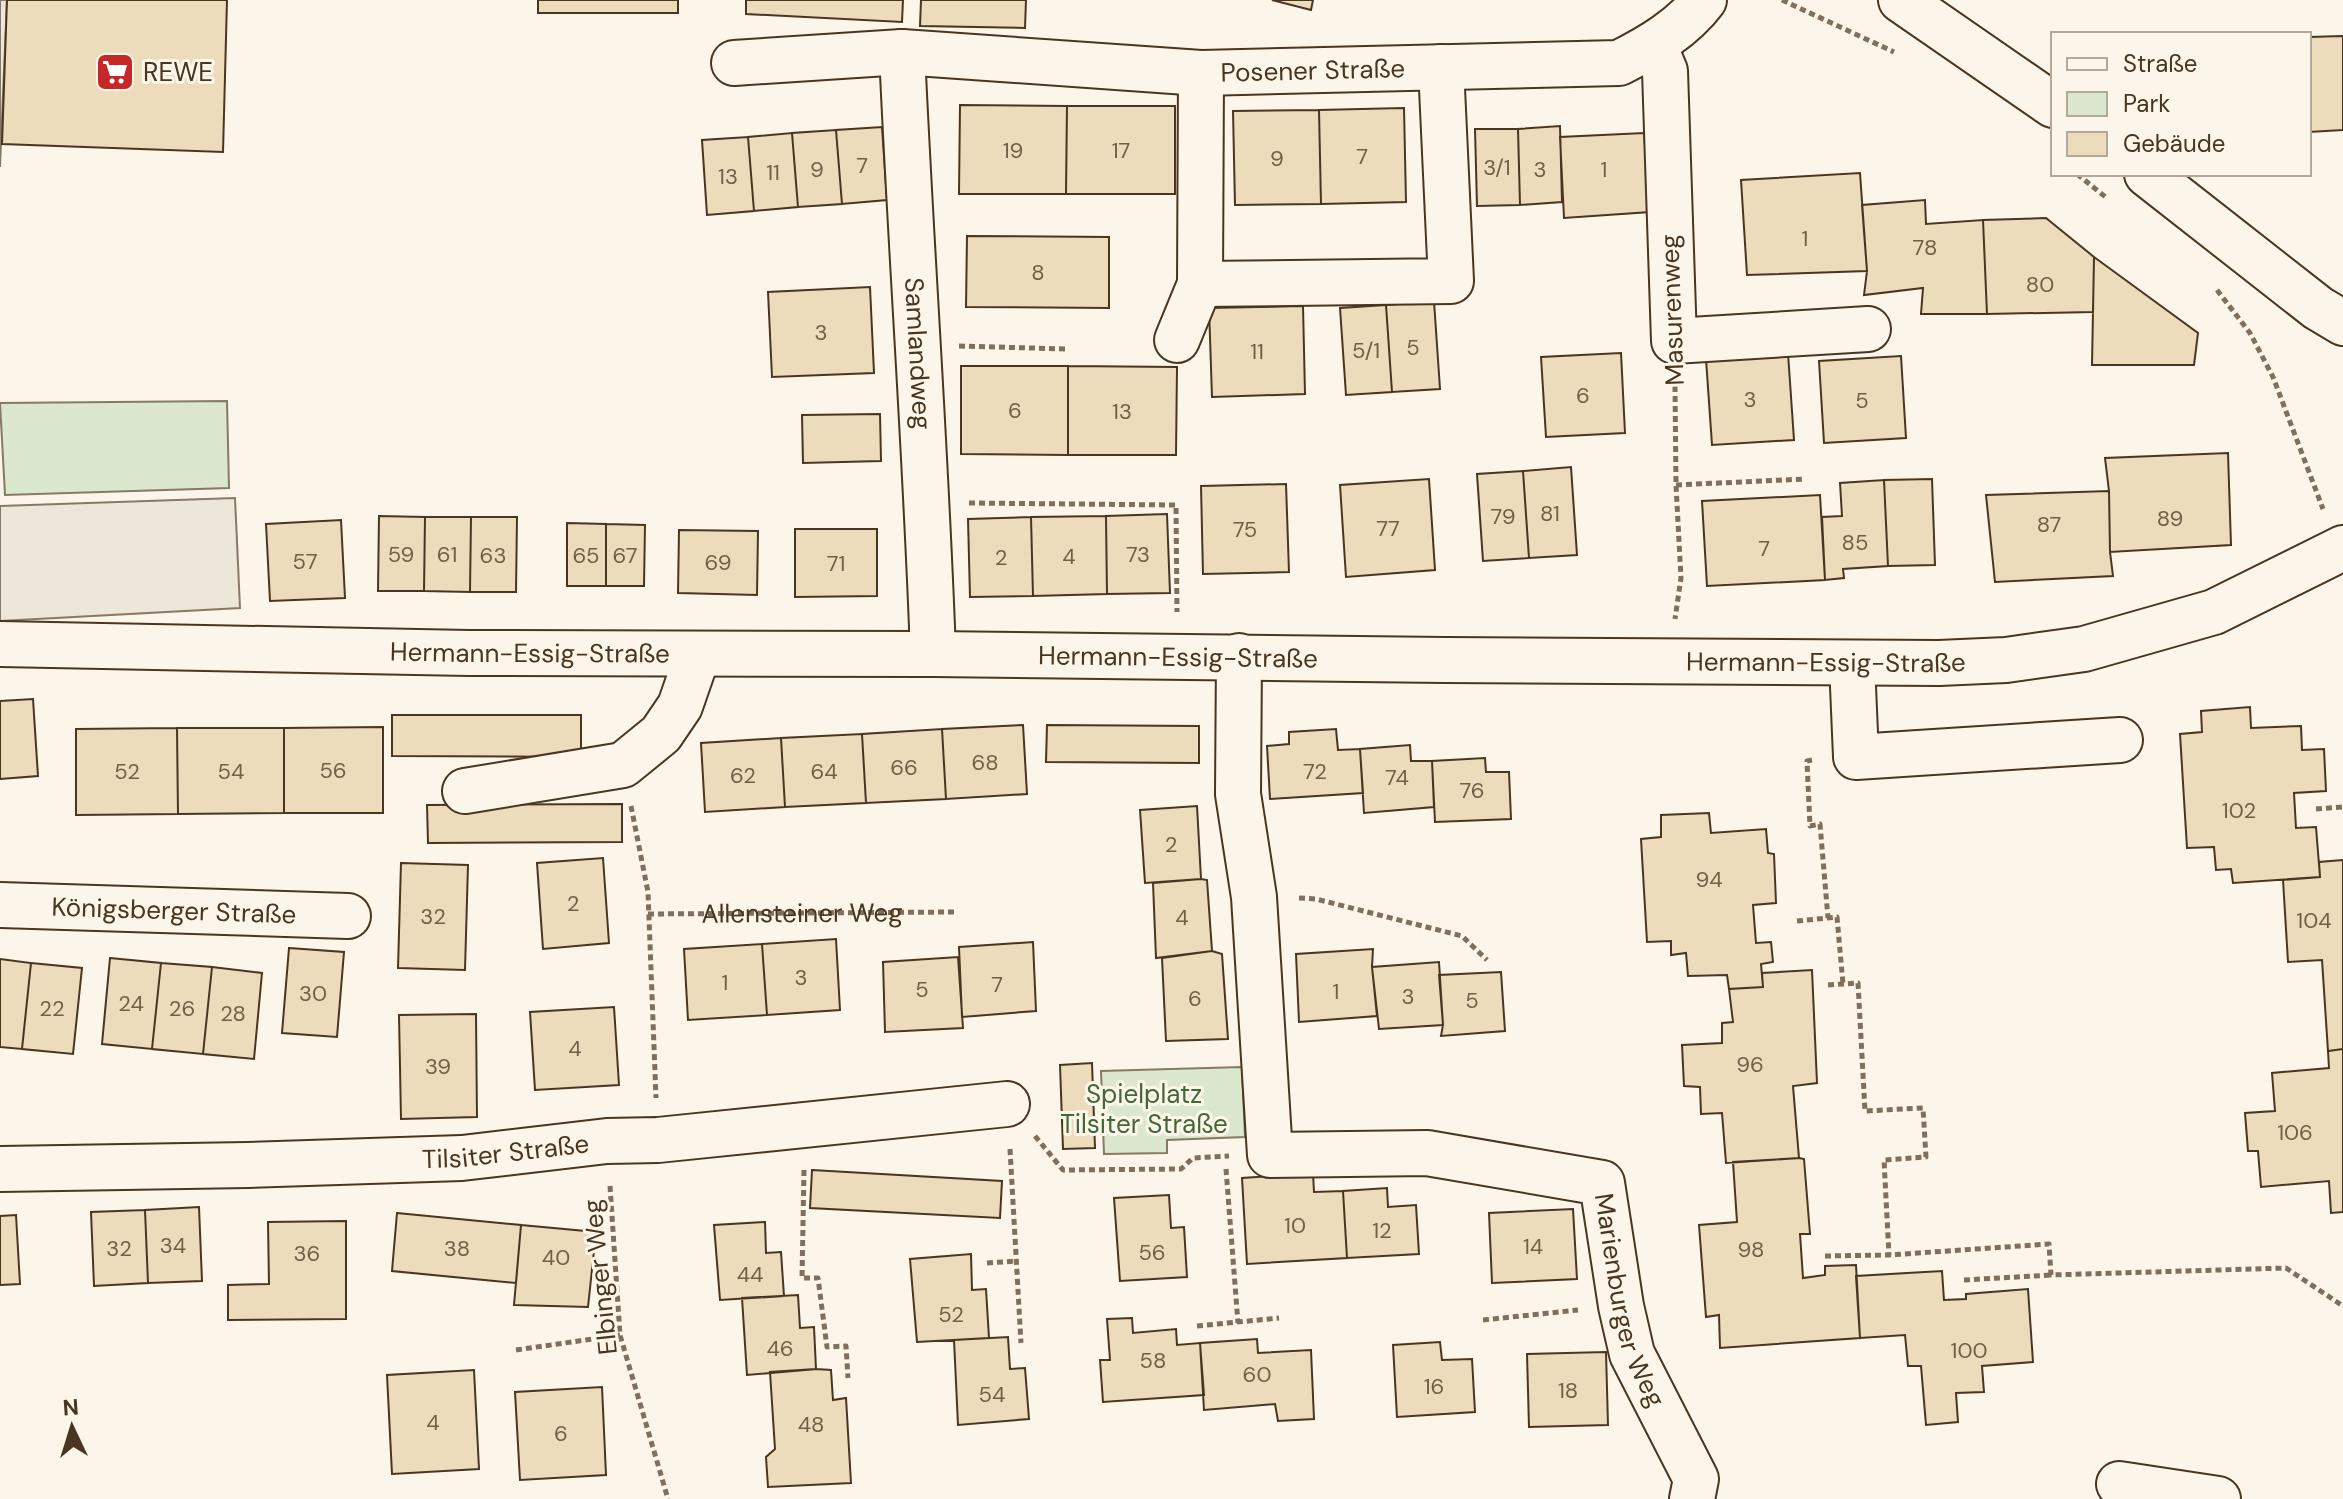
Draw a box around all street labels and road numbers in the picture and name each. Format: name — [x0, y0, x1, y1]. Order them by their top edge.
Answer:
street label: Posener Straße — [1220, 51, 1406, 90]
street label: Masurenweg — [1652, 234, 1692, 386]
street label: Samlandweg — [897, 277, 940, 430]
street label: Hermann-Essig-Straße — [390, 634, 670, 670]
street label: Hermann-Essig-Straße — [1038, 638, 1318, 676]
street label: Hermann-Essig-Straße — [1686, 644, 1966, 680]
street label: Königsberger Straße — [51, 890, 297, 931]
street label: Allensteiner Weg — [701, 895, 903, 931]
street label: Tilsiter Straße — [421, 1126, 591, 1176]
street label: Marienburger Weg — [1587, 1191, 1673, 1413]
street label: Elbinger Weg — [575, 1198, 625, 1356]

